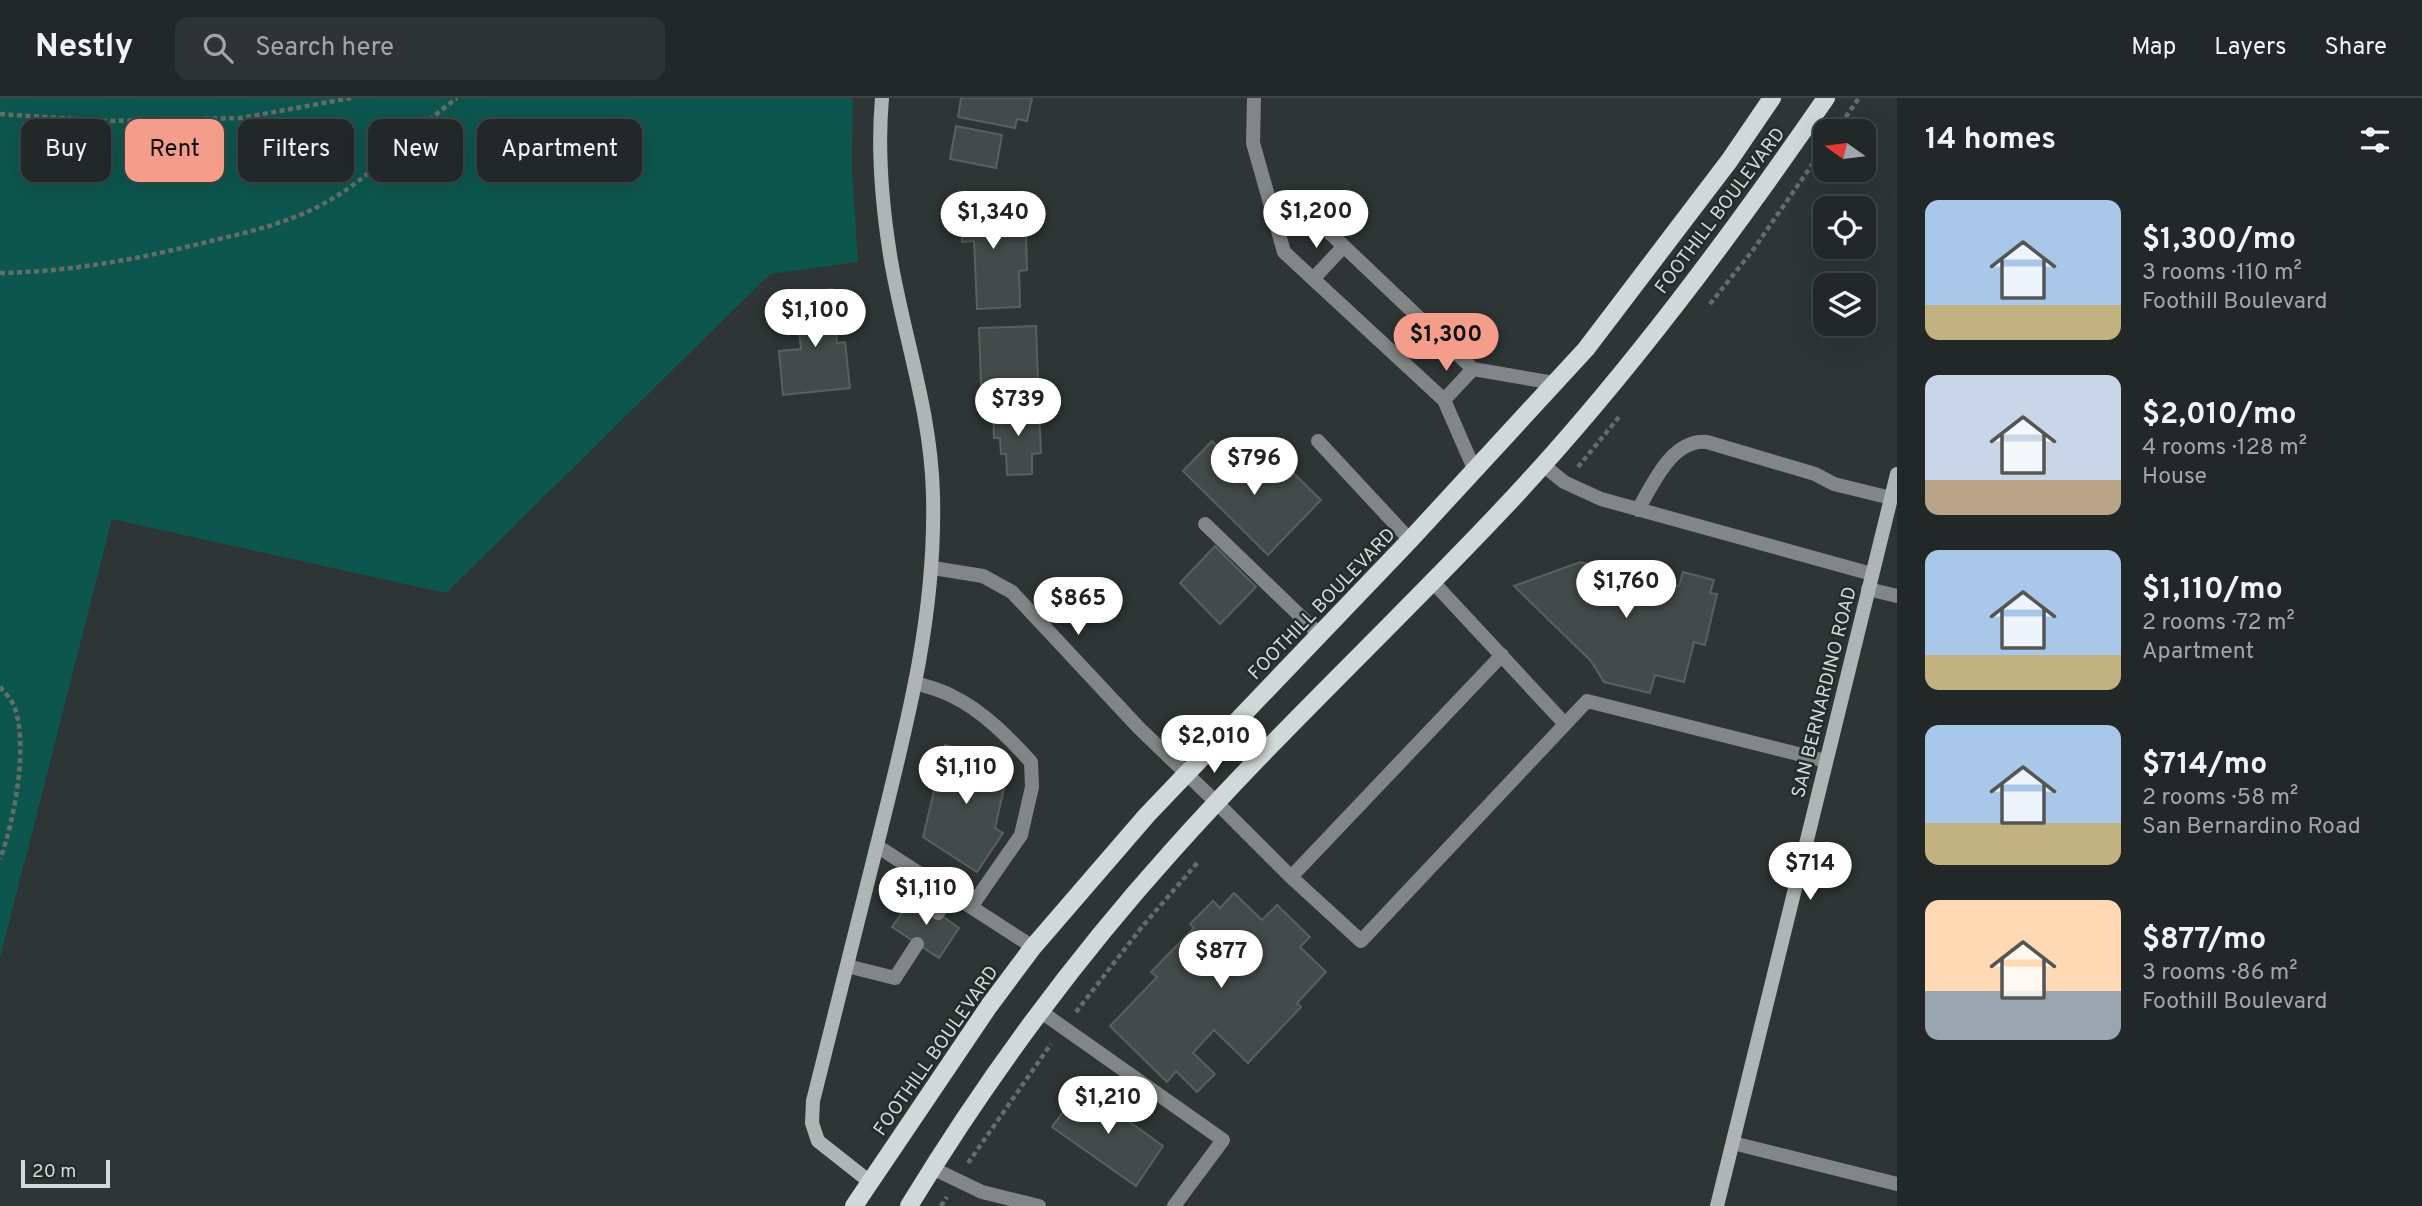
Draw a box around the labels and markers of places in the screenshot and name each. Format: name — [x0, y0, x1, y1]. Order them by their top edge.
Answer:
pin: $1,200 — [1259, 190, 1373, 250]
pin: $1,340 — [936, 192, 1050, 251]
pin: $1,100 — [758, 289, 872, 349]
pin: $1,300 — [1389, 314, 1503, 373]
pin: $739 — [977, 378, 1059, 438]
pin: $796 — [1213, 438, 1295, 497]
pin: $1,760 — [1569, 560, 1683, 620]
pin: $865 — [1037, 578, 1119, 637]
pin: $2,010 — [1157, 716, 1271, 775]
pin: $1,110 — [909, 746, 1023, 806]
pin: $714 — [1769, 842, 1851, 902]
pin: $1,110 — [869, 868, 983, 927]
pin: $877 — [1180, 930, 1262, 990]
pin: $1,210 — [1051, 1076, 1165, 1136]

